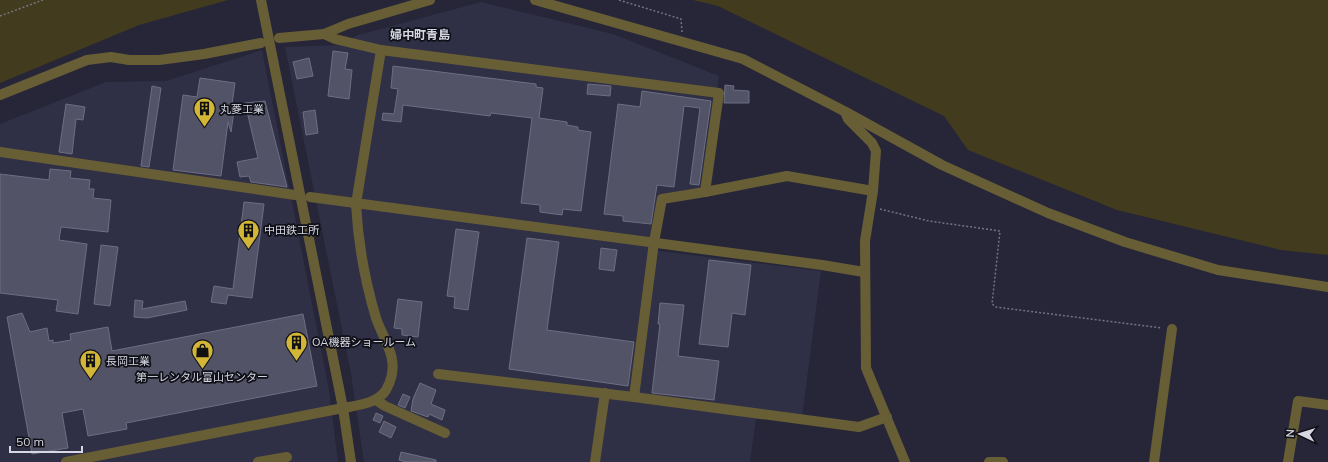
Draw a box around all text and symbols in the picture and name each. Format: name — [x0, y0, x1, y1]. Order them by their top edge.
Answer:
district label: 婦中町青島 — [390, 27, 450, 42]
building icon: 丸菱工業 — [192, 96, 218, 129]
place label: 丸菱工業 — [220, 102, 264, 116]
building icon: 中田鉄工所 — [235, 217, 261, 250]
place label: 中田鉄工所 — [264, 223, 320, 237]
building icon: OA機器ショールーム — [284, 329, 310, 362]
place label: OA機器ショールーム — [312, 335, 416, 349]
shop icon: 第一レンタル富山センター — [189, 338, 215, 371]
building icon: 長岡工業 — [78, 348, 104, 381]
place label: 長岡工業 — [106, 354, 150, 368]
place label: 第一レンタル富山センター — [136, 370, 268, 384]
north arrow — [1280, 414, 1320, 454]
scale bar — [10, 428, 82, 454]
text: N — [1283, 429, 1297, 438]
text: 50 m — [16, 434, 44, 449]

